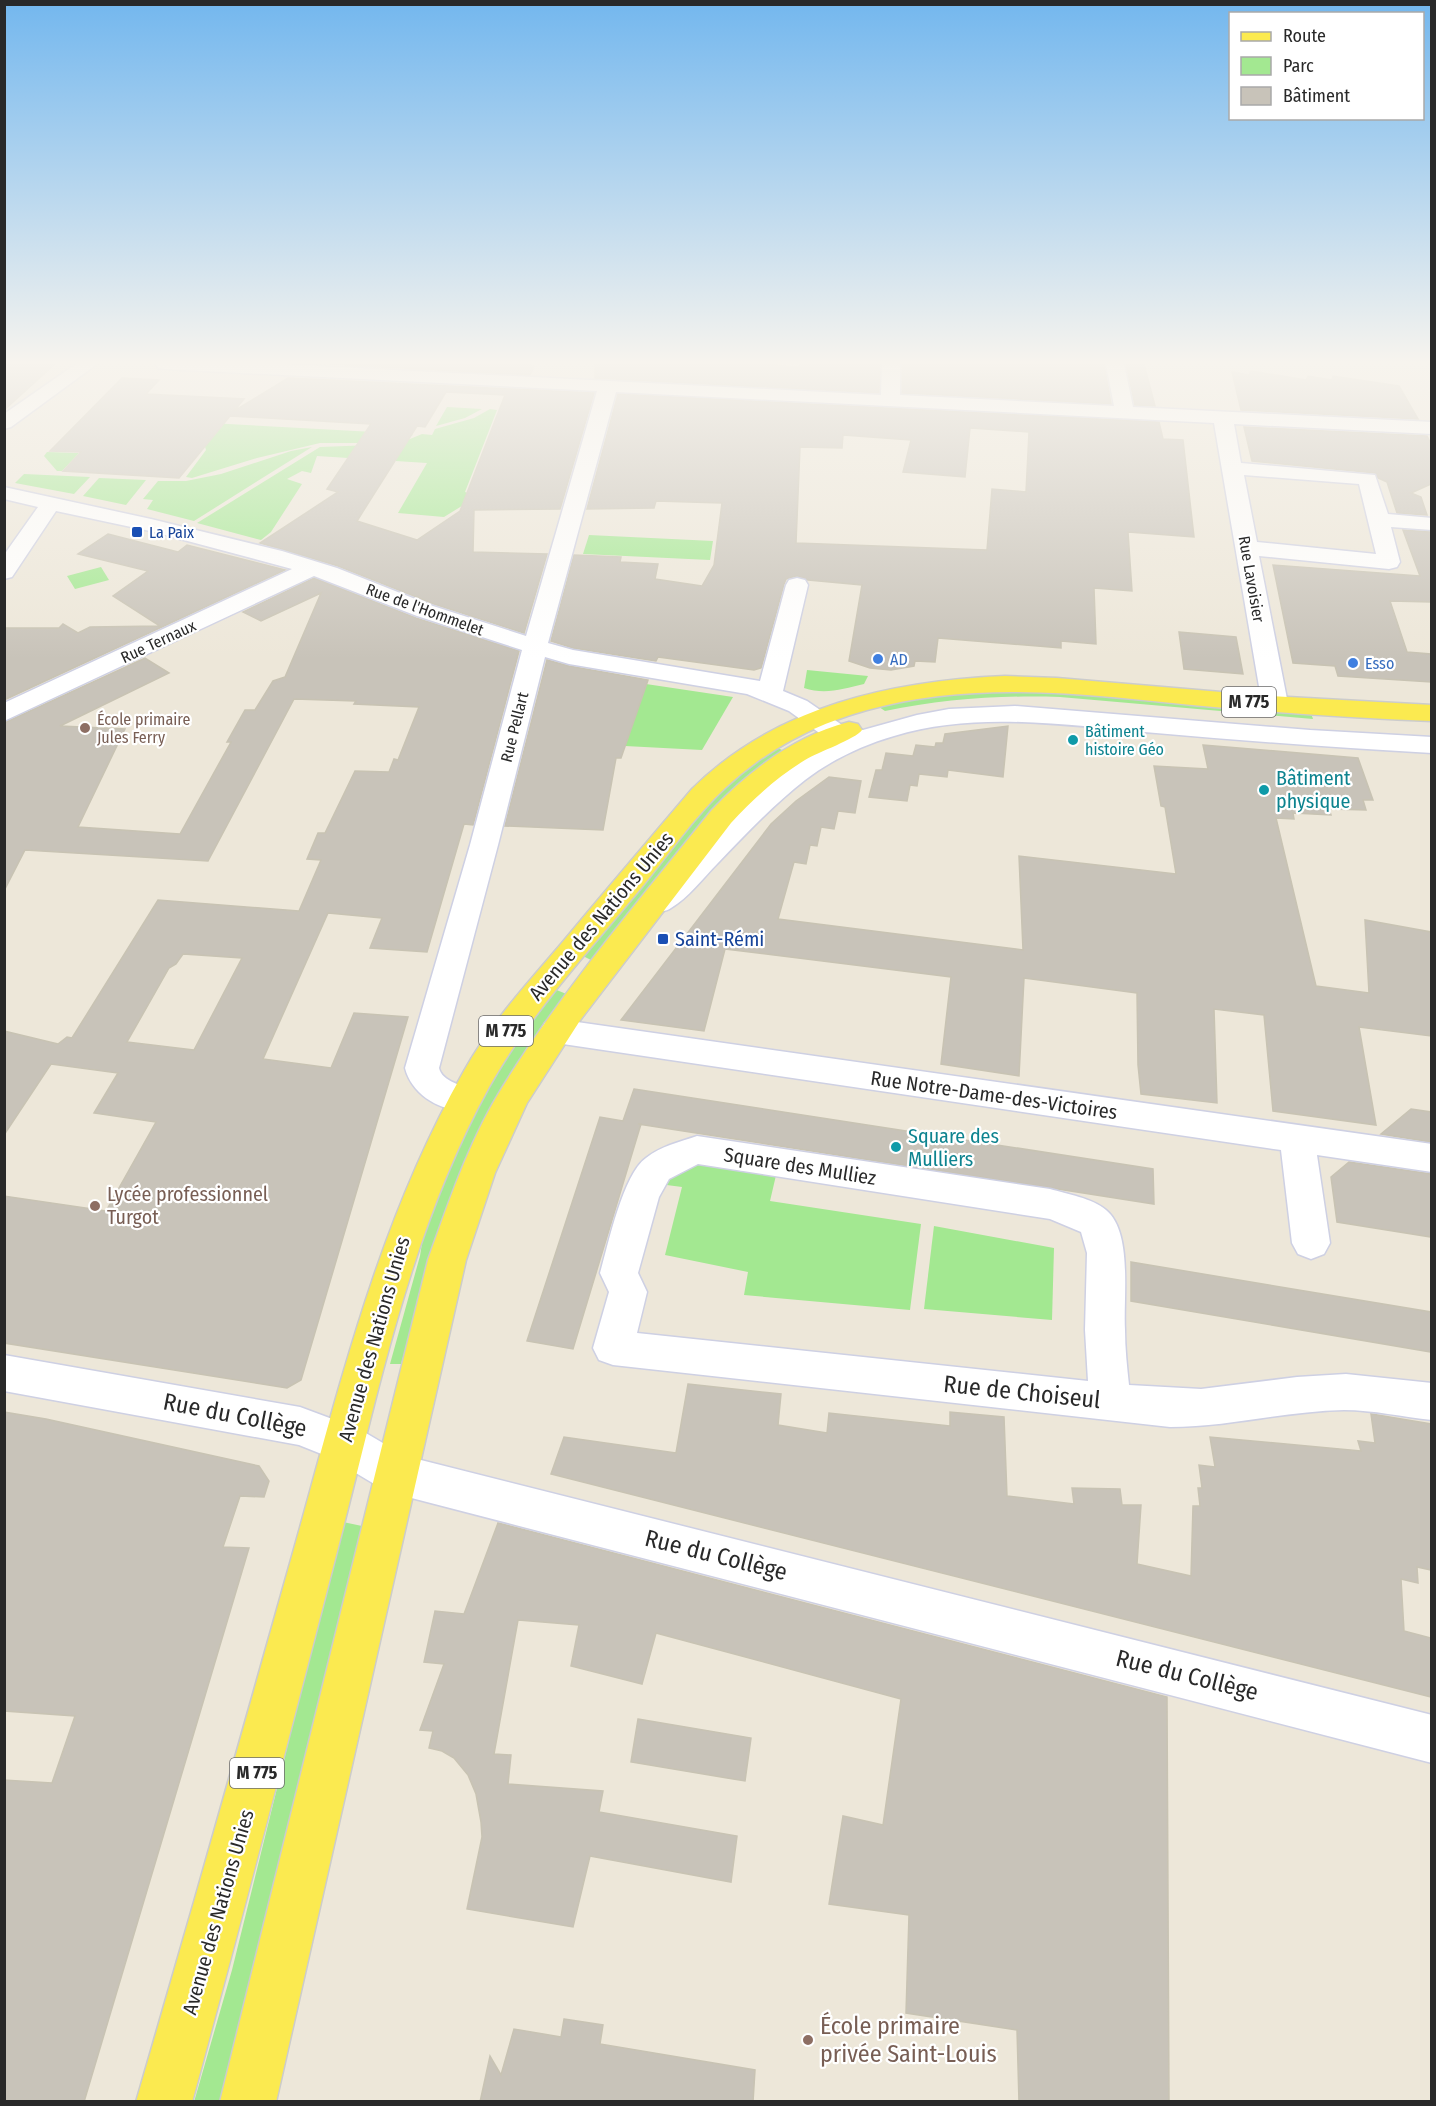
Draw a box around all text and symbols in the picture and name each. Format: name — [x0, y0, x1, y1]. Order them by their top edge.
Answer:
legend — [1229, 12, 1424, 120]
text: Route — [1283, 25, 1326, 47]
text: Parc — [1283, 55, 1314, 77]
text: Bâtiment — [1283, 85, 1350, 107]
place label: La Paix — [149, 523, 194, 542]
marker: La Paix — [130, 525, 144, 539]
street label: Rue Lavoisier — [1235, 535, 1269, 624]
street label: Rue de l'Hommelet — [363, 579, 487, 640]
street label: Rue Ternaux — [118, 616, 199, 667]
place label: AD — [890, 650, 908, 669]
marker: AD — [871, 652, 885, 666]
place label: Esso — [1365, 654, 1394, 673]
marker: Esso — [1346, 656, 1360, 670]
road number: M 775 — [1222, 687, 1276, 717]
street label: Rue Pellart — [497, 689, 533, 764]
place label: École primaire Jules Ferry — [97, 710, 190, 747]
marker: École primaire Jules Ferry — [78, 721, 92, 735]
place label: Bâtiment histoire Géo — [1085, 722, 1164, 759]
marker: Bâtiment histoire Géo — [1066, 733, 1080, 747]
place label: Bâtiment physique — [1276, 766, 1351, 813]
marker: Bâtiment physique — [1257, 783, 1271, 797]
street label: Avenue des Nations Unies — [524, 827, 678, 1005]
place label: Saint-Rémi — [675, 927, 764, 951]
marker: Saint-Rémi — [656, 932, 670, 946]
road number: M 775 — [479, 1016, 533, 1046]
street label: Rue Notre-Dame-des-Victoires — [869, 1066, 1119, 1124]
place label: Square des Mulliers — [908, 1124, 999, 1171]
marker: Square des Mulliers — [889, 1140, 903, 1154]
street label: Square des Mulliez — [722, 1142, 878, 1190]
place label: Lycée professionnel Turgot — [107, 1182, 268, 1229]
marker: Lycée professionnel Turgot — [88, 1199, 102, 1213]
street label: Avenue des Nations Unies — [333, 1234, 415, 1444]
street label: Rue de Choiseul — [942, 1370, 1102, 1414]
street label: Rue du Collège — [161, 1387, 309, 1443]
street label: Rue du Collège — [642, 1524, 790, 1586]
street label: Rue du Collège — [1113, 1644, 1261, 1706]
road number: M 775 — [230, 1758, 284, 1788]
street label: Avenue des Nations Unies — [177, 1807, 259, 2017]
place label: École primaire privée Saint-Louis — [820, 2011, 997, 2068]
marker: École primaire privée Saint-Louis — [801, 2033, 815, 2047]

